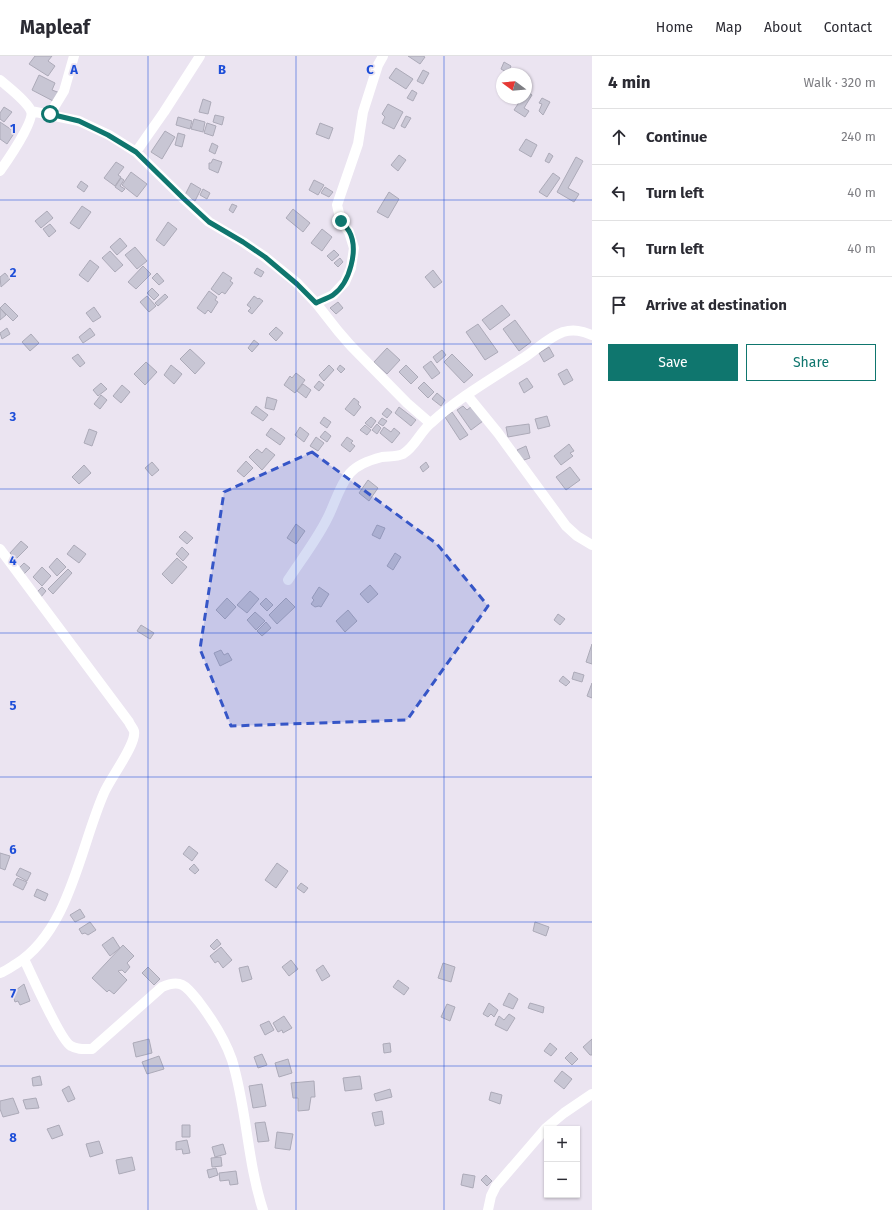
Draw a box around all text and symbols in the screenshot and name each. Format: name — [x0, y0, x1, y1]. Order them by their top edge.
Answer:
text: Mapleaf — [20, 16, 90, 39]
text: Home — [656, 19, 693, 36]
text: Map — [715, 19, 742, 36]
text: About — [764, 19, 802, 36]
text: Contact — [824, 19, 872, 36]
text: A — [69, 62, 78, 77]
text: B — [218, 62, 226, 77]
text: C — [366, 62, 374, 77]
north arrow — [496, 68, 532, 104]
text: 4 min — [608, 72, 651, 93]
text: Walk · 320 m — [804, 75, 876, 90]
route start — [41, 105, 59, 123]
text: 1 — [10, 121, 16, 136]
icon: ahead — [608, 126, 630, 148]
text: Continue — [646, 128, 707, 146]
text: 240 m — [841, 129, 876, 144]
icon: left — [608, 182, 630, 204]
text: Turn left — [646, 184, 704, 202]
text: 40 m — [847, 185, 876, 200]
route end — [332, 212, 350, 230]
icon: left — [608, 238, 630, 260]
text: Turn left — [646, 240, 704, 258]
text: 40 m — [847, 241, 876, 256]
text: 2 — [10, 265, 17, 280]
icon: arrive — [608, 294, 630, 316]
text: Arrive at destination — [646, 296, 787, 314]
button: Save — [608, 344, 738, 381]
button: Share — [746, 344, 876, 381]
text: 3 — [9, 409, 17, 424]
text: 4 — [9, 553, 17, 568]
text: 5 — [10, 698, 17, 713]
text: 6 — [9, 842, 17, 857]
text: 7 — [10, 986, 16, 1001]
map controls — [544, 1126, 580, 1198]
button: + — [544, 1126, 580, 1162]
text: 8 — [9, 1130, 17, 1145]
button: − — [544, 1162, 580, 1198]

